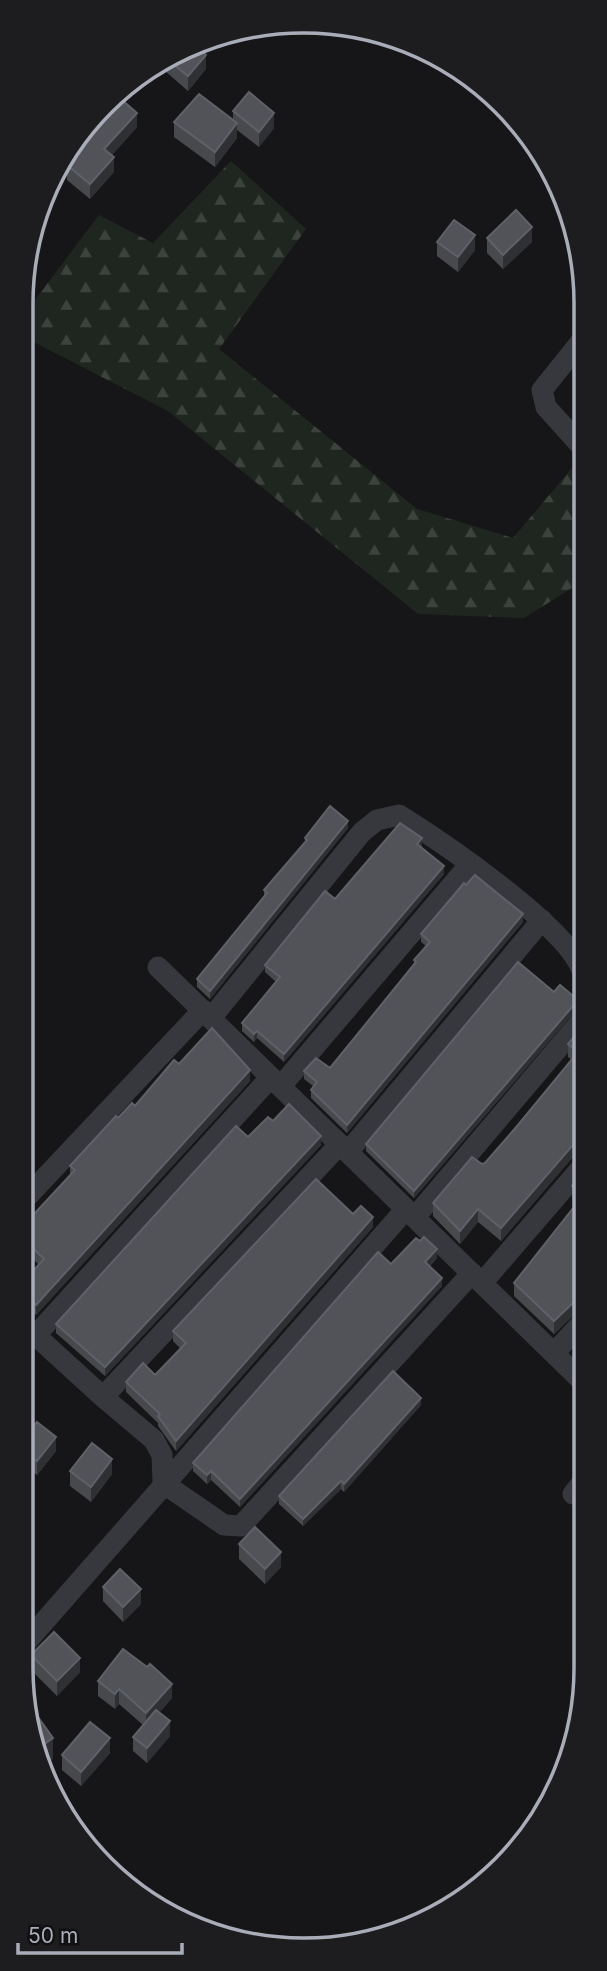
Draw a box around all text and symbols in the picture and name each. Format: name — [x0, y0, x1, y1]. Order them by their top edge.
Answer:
scale bar — [18, 1912, 182, 1956]
text: 50 m — [28, 1923, 78, 1948]

